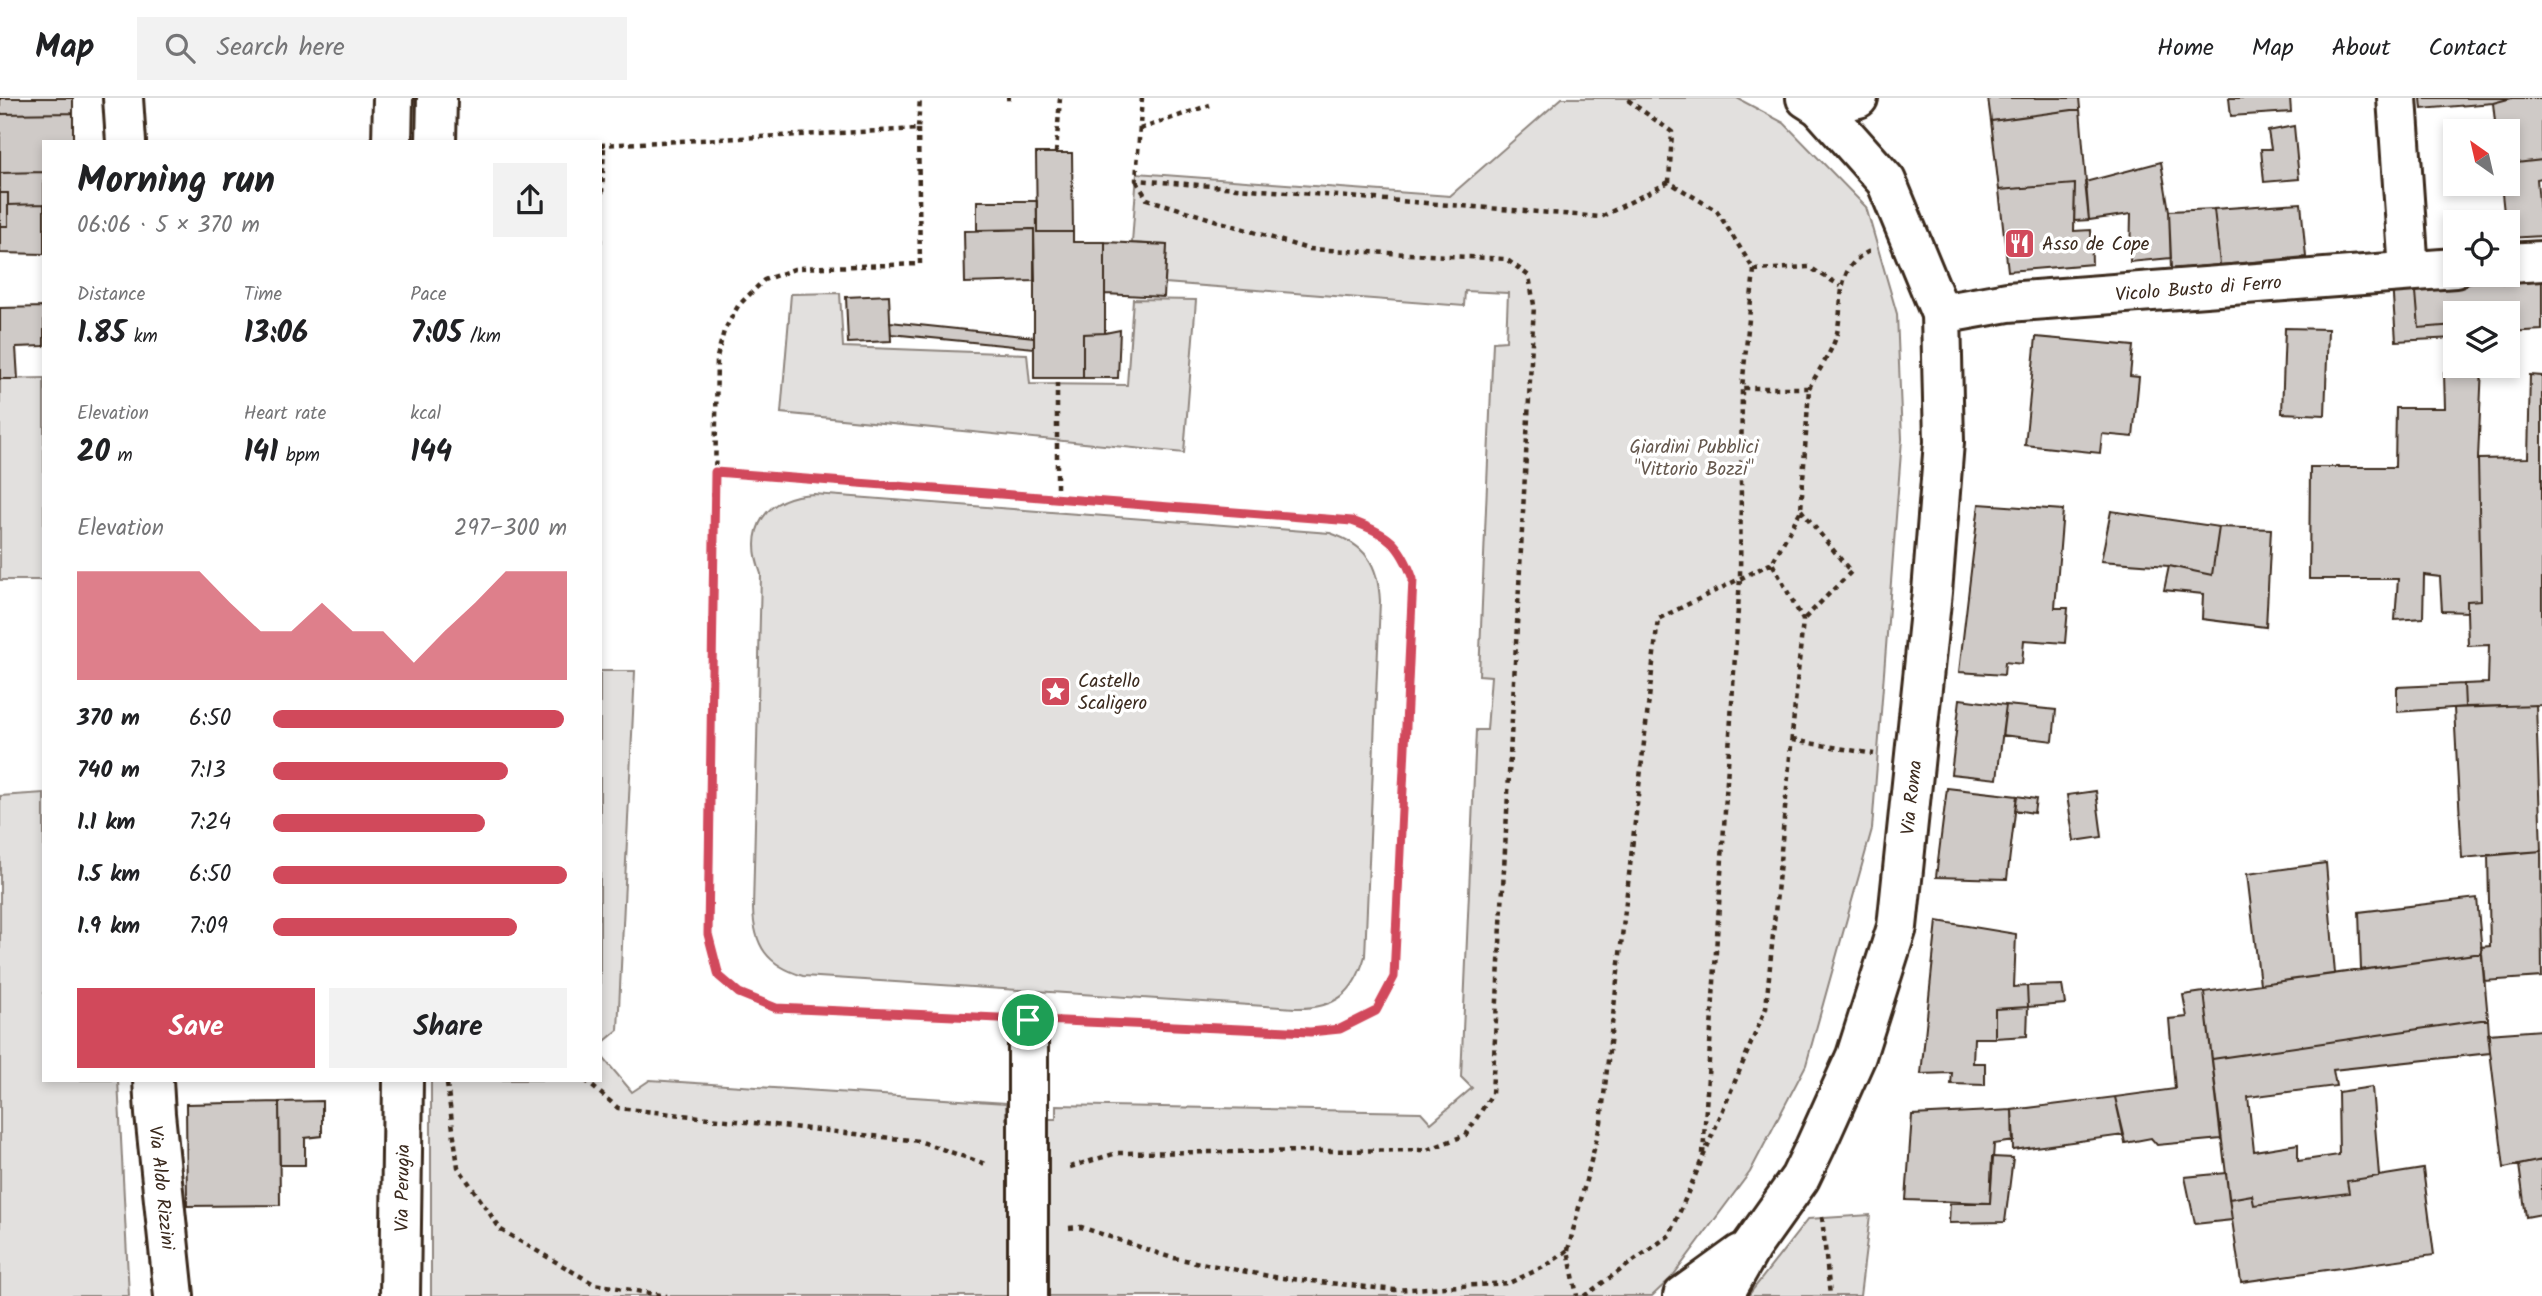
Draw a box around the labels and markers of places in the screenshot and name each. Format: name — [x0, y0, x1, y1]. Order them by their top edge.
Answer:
restaurant icon: Asso de Cope — [2002, 226, 2036, 260]
place label: Asso de Cope — [2042, 230, 2150, 260]
place label: Castello Scaligero — [1078, 667, 1147, 719]
place icon: Castello Scaligero — [1038, 674, 1072, 708]
pin — [998, 990, 1058, 1050]

